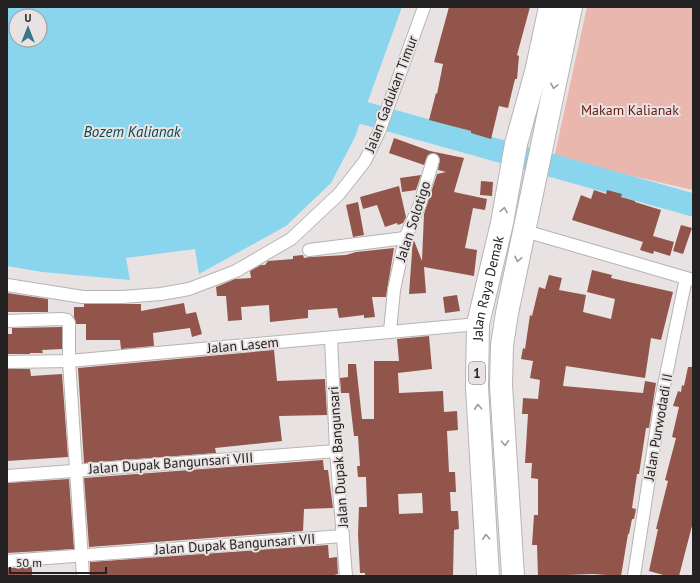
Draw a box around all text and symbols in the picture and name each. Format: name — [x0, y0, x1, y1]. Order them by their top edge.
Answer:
north arrow — [8, 8, 48, 48]
text: U — [25, 11, 32, 25]
street label: Jalan Gadukan Timur — [360, 33, 422, 156]
one-way arrow — [551, 83, 559, 90]
park label: Makam Kalianak — [581, 101, 679, 119]
water label: Bozem Kalianak — [83, 122, 182, 141]
street label: Jalan Solotigo — [391, 179, 434, 264]
one-way arrow — [499, 207, 508, 213]
street label: Jalan Raya Demak — [469, 234, 508, 342]
one-way arrow — [515, 256, 523, 262]
street label: Jalan Lasem — [205, 333, 280, 357]
road number: 1 — [469, 362, 485, 384]
street label: Jalan Purwodadi II — [640, 372, 676, 483]
street label: Jalan Dupak Bangunsari — [324, 386, 352, 529]
one-way arrow — [474, 404, 483, 410]
one-way arrow — [500, 440, 509, 446]
street label: Jalan Dupak Bangunsari VIII — [87, 448, 254, 478]
street label: Jalan Dupak Bangunsari VII — [153, 529, 316, 559]
one-way arrow — [482, 534, 490, 540]
scale bar — [10, 549, 106, 575]
text: 50 m — [16, 555, 42, 570]

